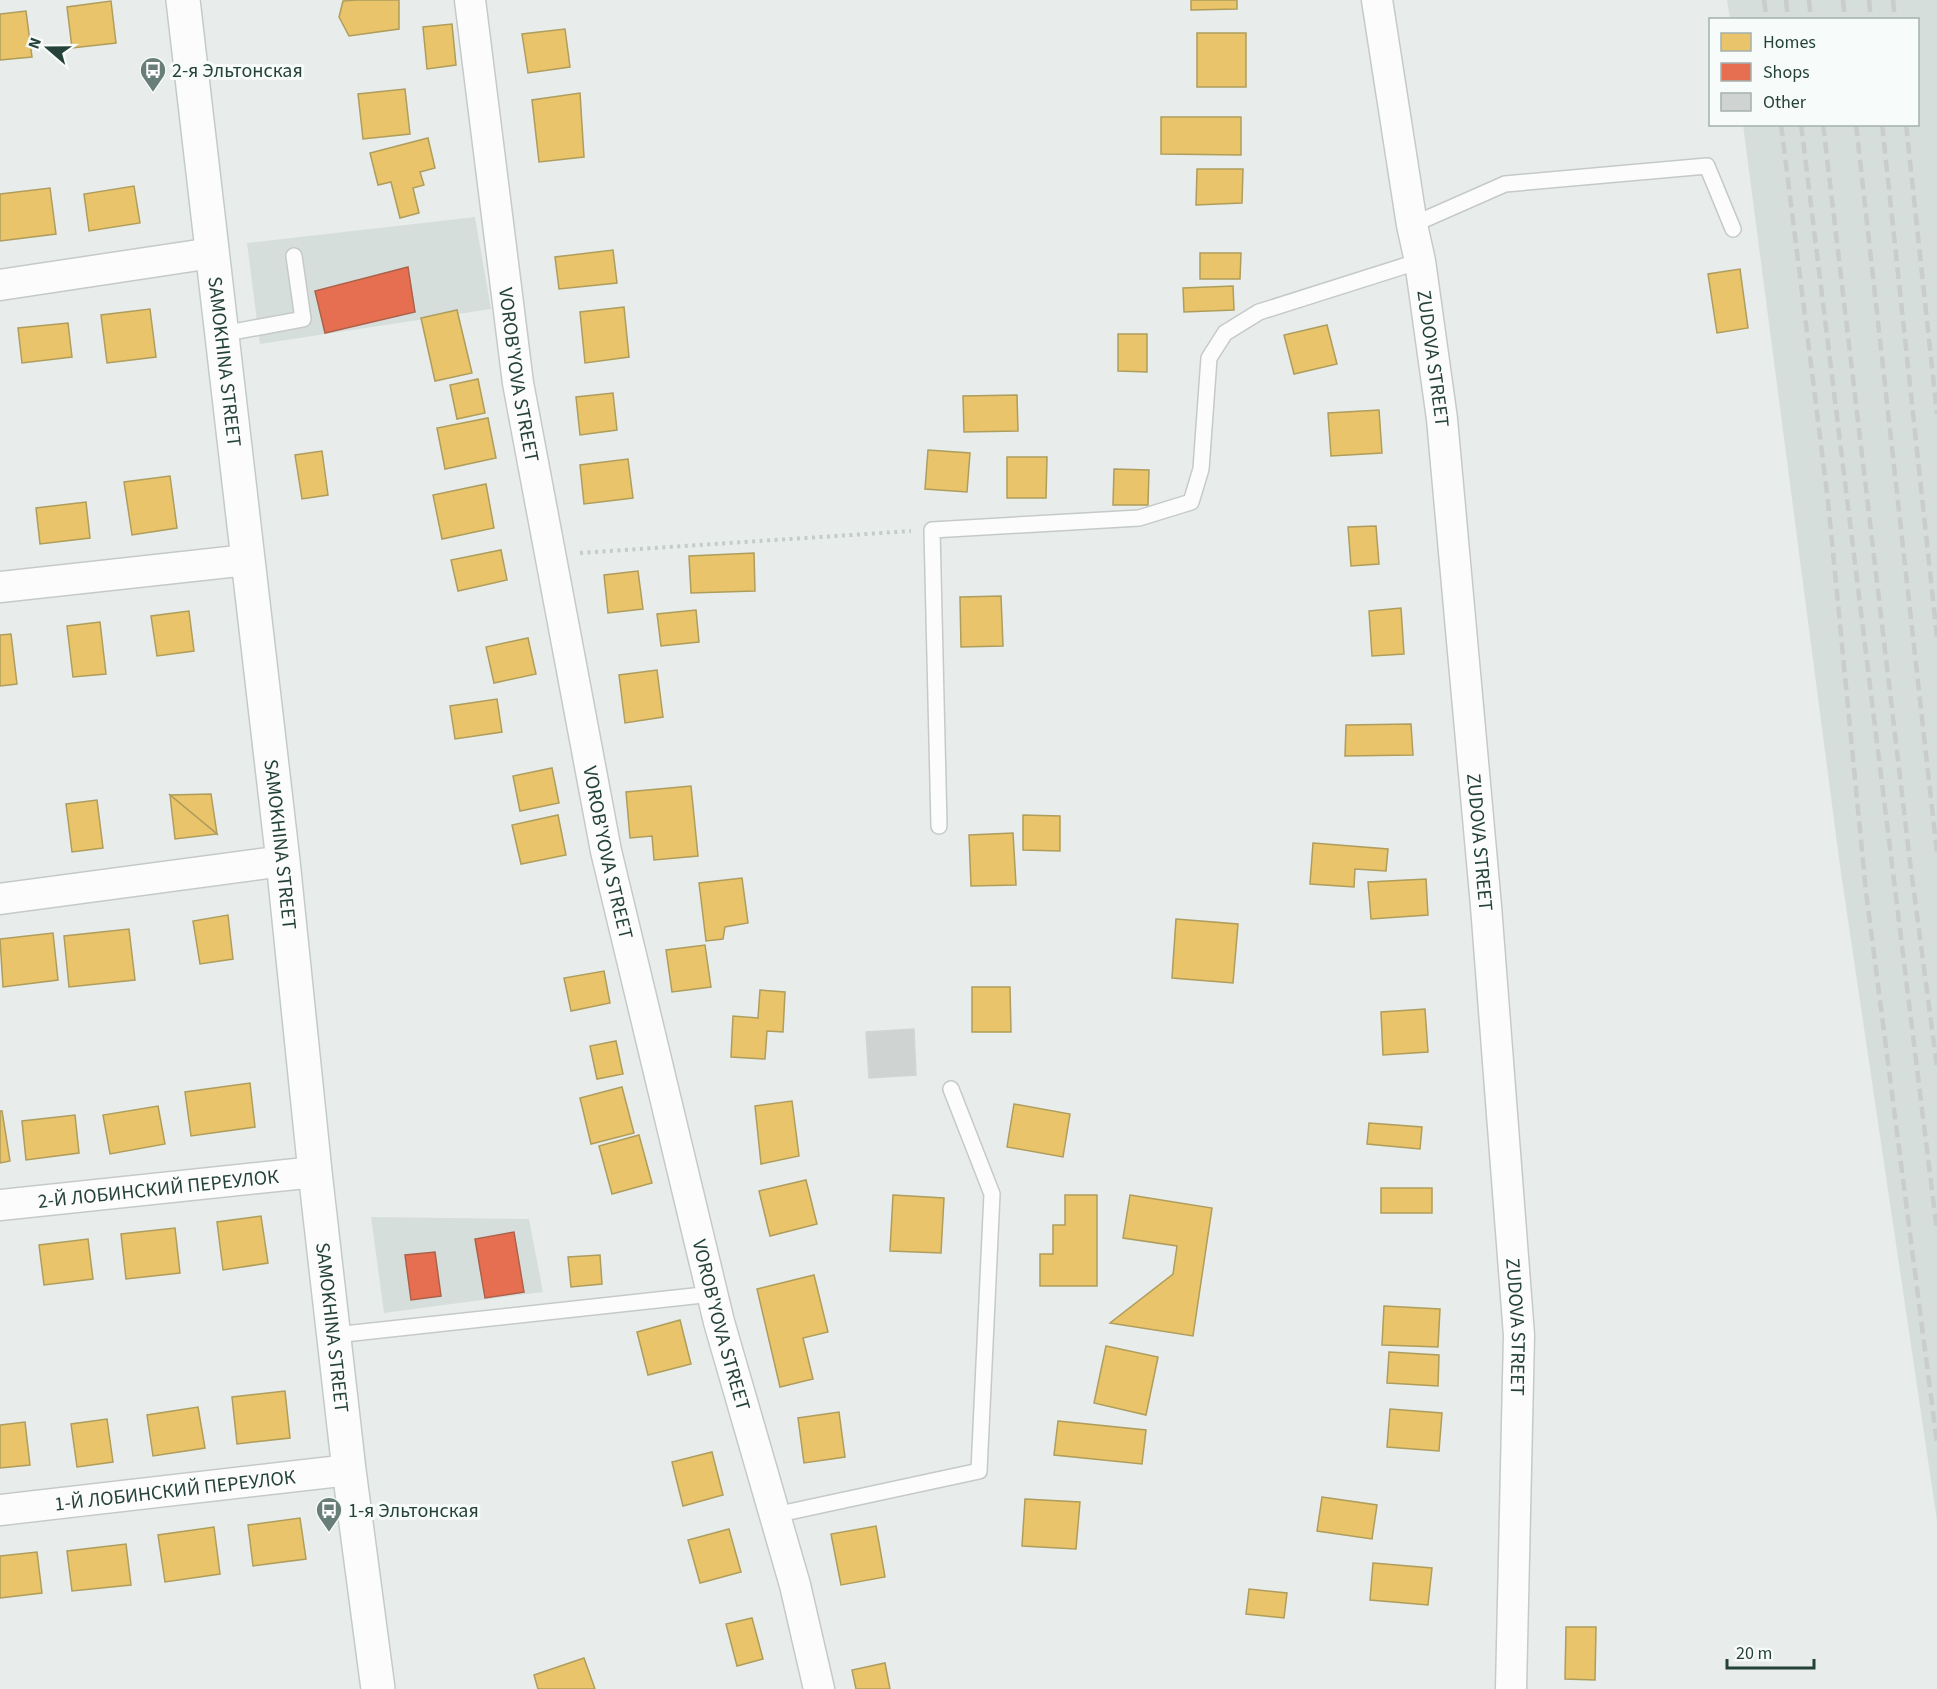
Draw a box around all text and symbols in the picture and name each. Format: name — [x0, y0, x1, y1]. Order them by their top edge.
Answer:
north arrow — [18, 18, 78, 78]
legend — [1709, 18, 1919, 126]
text: Homes — [1763, 30, 1816, 55]
text: N — [23, 34, 47, 52]
bus stop icon: 2-я Эльтонская — [138, 55, 168, 93]
place label: 2-я Эльтонская — [172, 57, 303, 85]
text: Shops — [1763, 60, 1810, 85]
text: Other — [1763, 90, 1807, 115]
street label: SAMOKHINA STREET — [200, 275, 248, 449]
street label: VOROB'YOVA STREET — [491, 286, 546, 465]
street label: ZUDOVA STREET — [1409, 288, 1456, 428]
street label: SAMOKHINA STREET — [256, 758, 303, 931]
street label: VOROB'YOVA STREET — [575, 764, 640, 942]
street label: ZUDOVA STREET — [1459, 772, 1499, 913]
street label: 2-Й ЛОБИНСКИЙ ПЕРЕУЛОК — [36, 1163, 281, 1216]
street label: VOROB'YOVA STREET — [685, 1237, 757, 1414]
street label: SAMOKHINA STREET — [308, 1241, 355, 1415]
street label: ZUDOVA STREET — [1498, 1257, 1532, 1396]
street label: 1-Й ЛОБИНСКИЙ ПЕРЕУЛОК — [53, 1463, 297, 1519]
bus stop icon: 1-я Эльтонская — [314, 1495, 344, 1533]
place label: 1-я Эльтонская — [348, 1497, 479, 1525]
scale bar — [1727, 1632, 1814, 1670]
text: 20 m — [1736, 1641, 1772, 1666]

